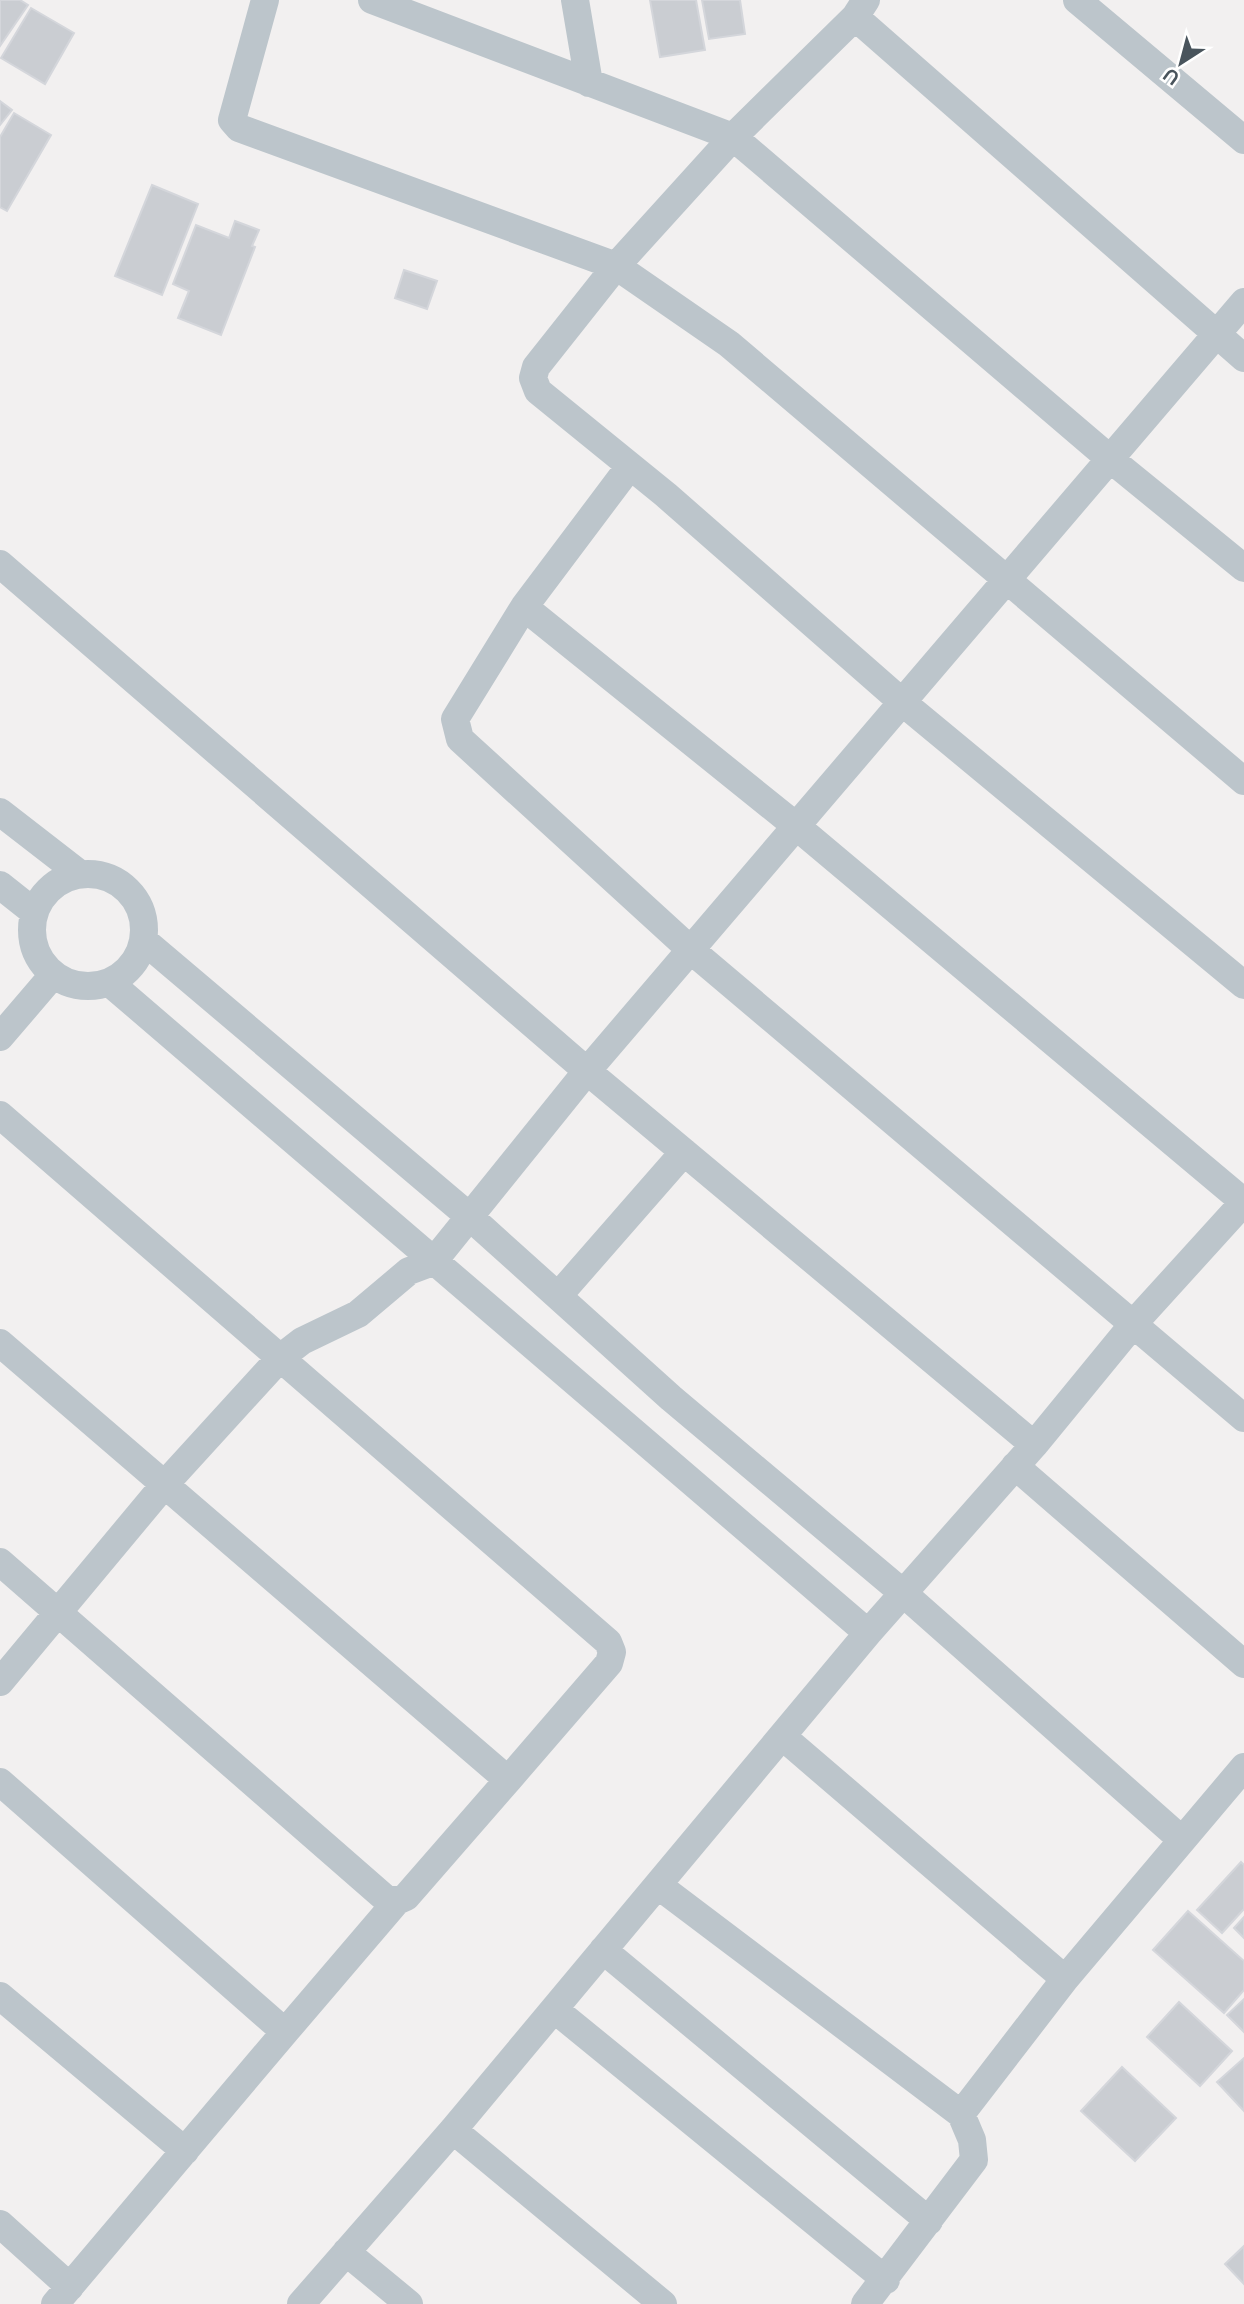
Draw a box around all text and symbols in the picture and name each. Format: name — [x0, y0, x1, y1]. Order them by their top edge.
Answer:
north arrow — [1146, 28, 1216, 98]
text: U — [1159, 64, 1183, 90]

